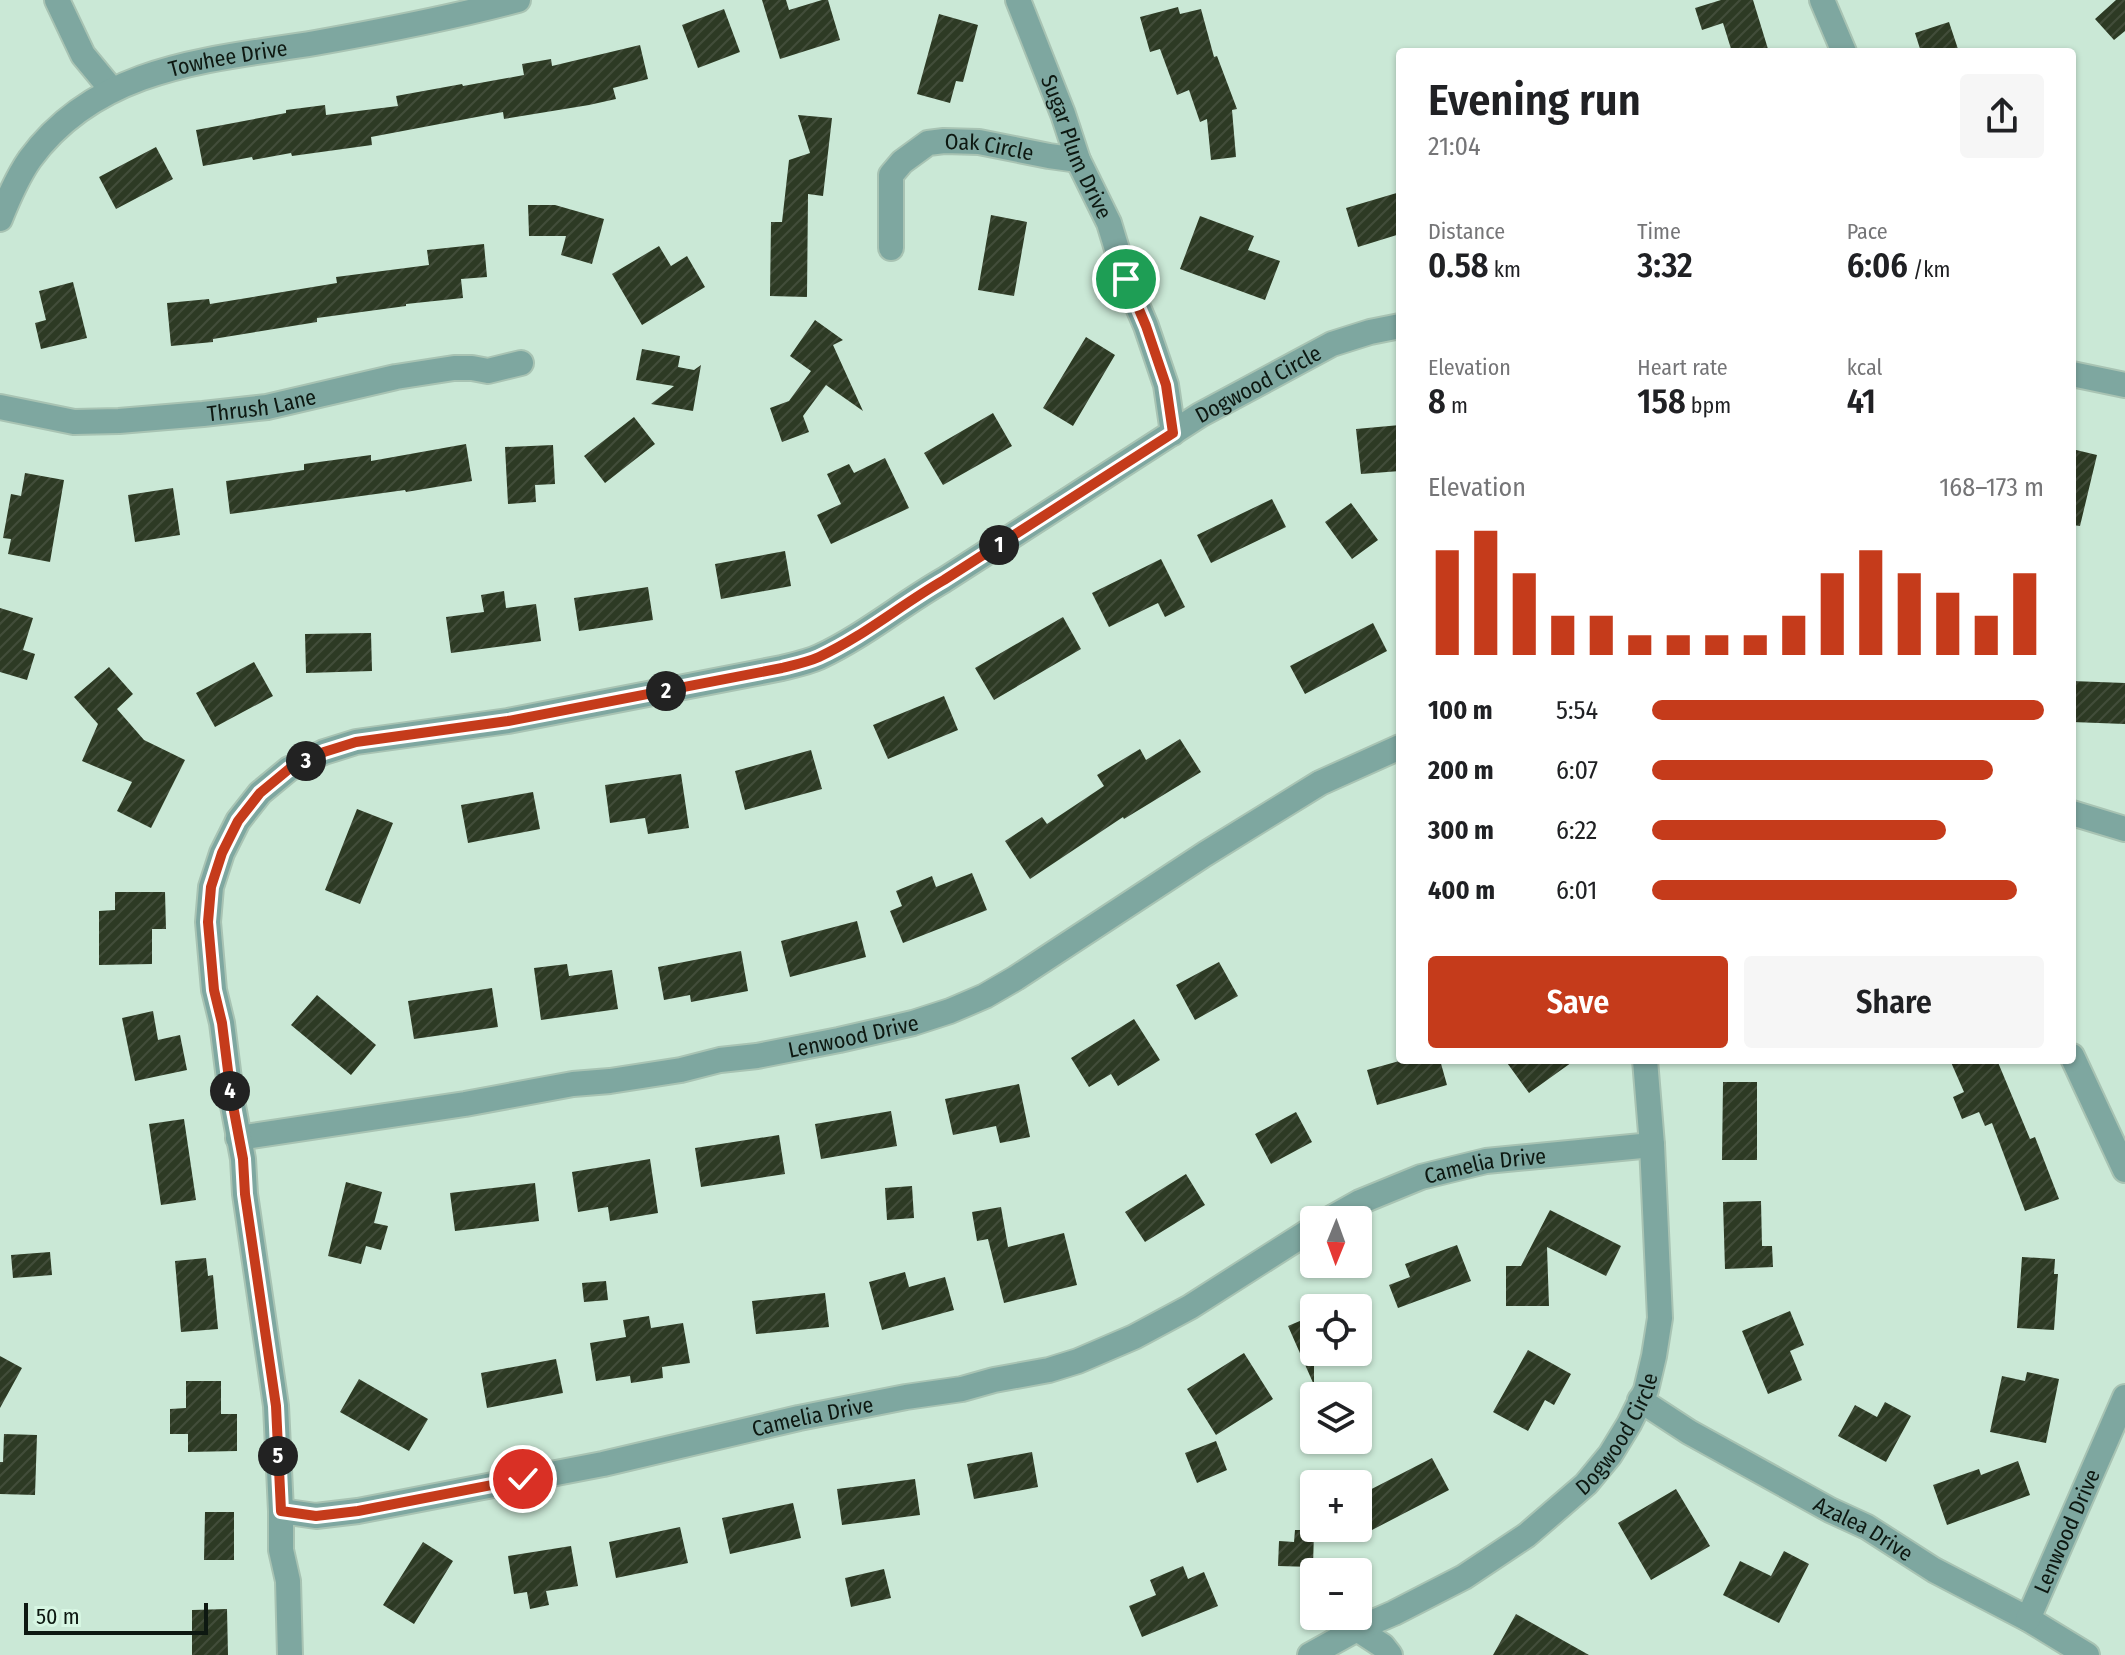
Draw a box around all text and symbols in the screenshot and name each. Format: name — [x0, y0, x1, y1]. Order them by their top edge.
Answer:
street label: Towhee Drive — [166, 34, 289, 83]
street label: Sugar Plum Drive — [1035, 71, 1118, 223]
text: Evening run — [1428, 74, 1641, 127]
button: share — [1960, 74, 2044, 158]
street label: Oak Circle — [944, 128, 1036, 167]
text: 21:04 — [1428, 131, 1481, 162]
text: Distance — [1428, 218, 1505, 245]
text: Time — [1637, 218, 1681, 245]
text: Pace — [1847, 218, 1888, 245]
pin — [1092, 245, 1160, 313]
text: 0.58 — [1428, 245, 1489, 286]
text: 3:32 — [1637, 245, 1693, 286]
text: 6:06 — [1847, 245, 1908, 286]
text: km — [1489, 256, 1521, 283]
text: /km — [1908, 256, 1950, 283]
icon: arrive — [1104, 257, 1148, 301]
street label: Dogwood Circle — [1191, 339, 1326, 429]
text: Elevation — [1428, 354, 1511, 381]
text: Heart rate — [1637, 354, 1728, 381]
text: kcal — [1847, 354, 1882, 381]
text: 8 — [1428, 381, 1446, 422]
text: 158 — [1637, 381, 1686, 422]
text: 41 — [1847, 381, 1876, 422]
street label: Thrush Lane — [206, 383, 319, 427]
text: m — [1446, 392, 1468, 419]
text: bpm — [1686, 392, 1731, 419]
text: Elevation — [1428, 472, 1526, 503]
text: 168–173 m — [1939, 472, 2044, 503]
pin: 1 — [979, 525, 1019, 565]
text: 1 — [994, 531, 1004, 558]
pin: 2 — [646, 671, 686, 711]
text: 2 — [661, 677, 671, 704]
text: 100 m — [1428, 695, 1493, 726]
text: 5:54 — [1556, 695, 1598, 726]
pin: 3 — [286, 741, 326, 781]
text: 3 — [301, 747, 311, 774]
text: 200 m — [1428, 755, 1494, 786]
text: 6:07 — [1556, 755, 1598, 786]
text: 300 m — [1428, 815, 1494, 846]
text: 6:22 — [1556, 815, 1597, 846]
text: 400 m — [1428, 875, 1495, 906]
text: 6:01 — [1556, 875, 1597, 906]
button: Save — [1428, 956, 1728, 1048]
button: Share — [1744, 956, 2044, 1048]
street label: Lenwood Drive — [786, 1009, 921, 1064]
pin: 4 — [210, 1071, 250, 1111]
text: 4 — [224, 1077, 236, 1104]
street label: Camelia Drive — [1421, 1142, 1547, 1190]
north arrow — [1300, 1206, 1372, 1278]
map controls — [1300, 1206, 1372, 1630]
button: locate — [1300, 1294, 1372, 1366]
street label: Dogwood Circle — [1570, 1370, 1664, 1501]
button: layers — [1300, 1382, 1372, 1454]
street label: Camelia Drive — [749, 1391, 876, 1443]
pin: 5 — [258, 1436, 298, 1476]
text: 5 — [273, 1442, 283, 1469]
pin — [489, 1445, 557, 1513]
icon: check — [501, 1457, 545, 1501]
street label: Lenwood Drive — [2028, 1465, 2106, 1598]
button: + — [1300, 1470, 1372, 1542]
street label: Azalea Drive — [1809, 1491, 1918, 1567]
button: − — [1300, 1558, 1372, 1630]
scale bar — [24, 1599, 208, 1635]
text: 50 m — [36, 1603, 80, 1630]

